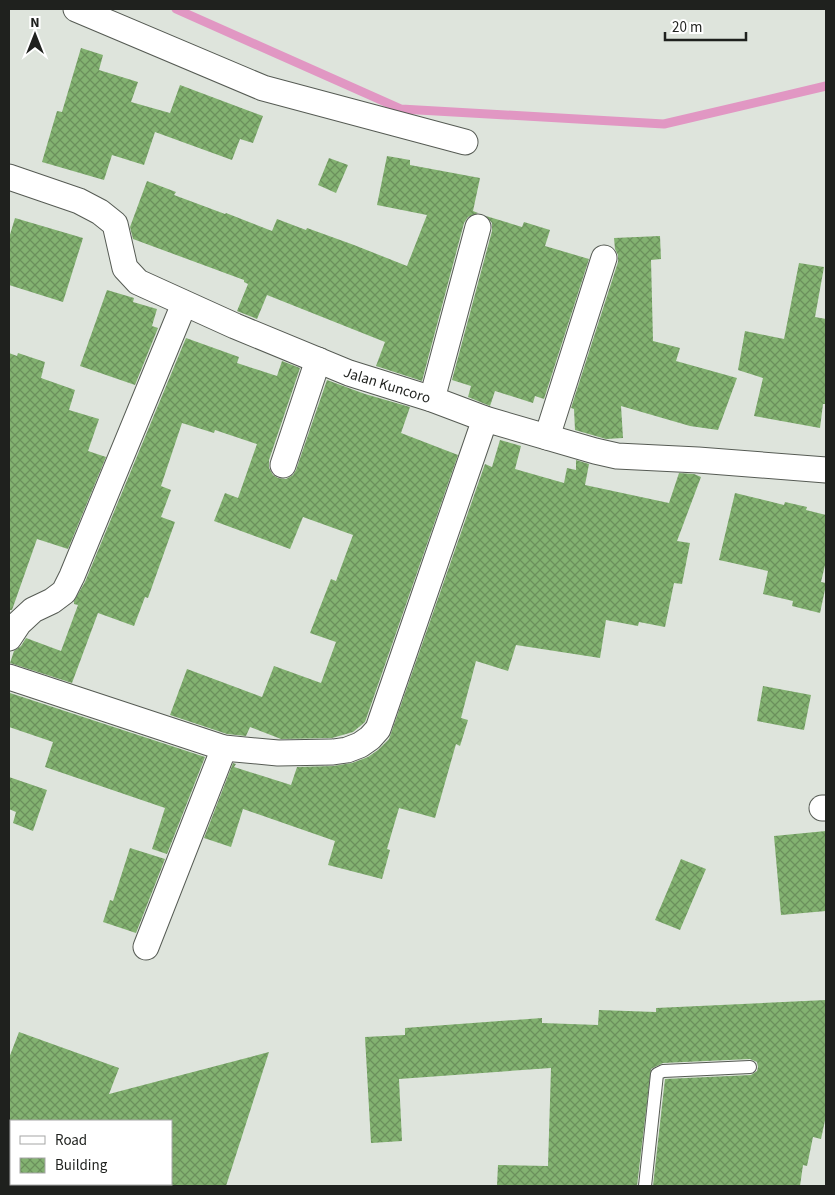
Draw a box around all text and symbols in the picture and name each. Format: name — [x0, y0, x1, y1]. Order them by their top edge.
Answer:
north arrow — [10, 10, 60, 60]
scale bar — [665, 10, 746, 42]
text: N — [30, 13, 40, 33]
text: 20 m — [672, 17, 702, 38]
street label: Jalan Kuncoro — [340, 362, 433, 409]
legend — [10, 1120, 172, 1185]
text: Road — [55, 1130, 87, 1151]
text: Building — [55, 1155, 108, 1176]

